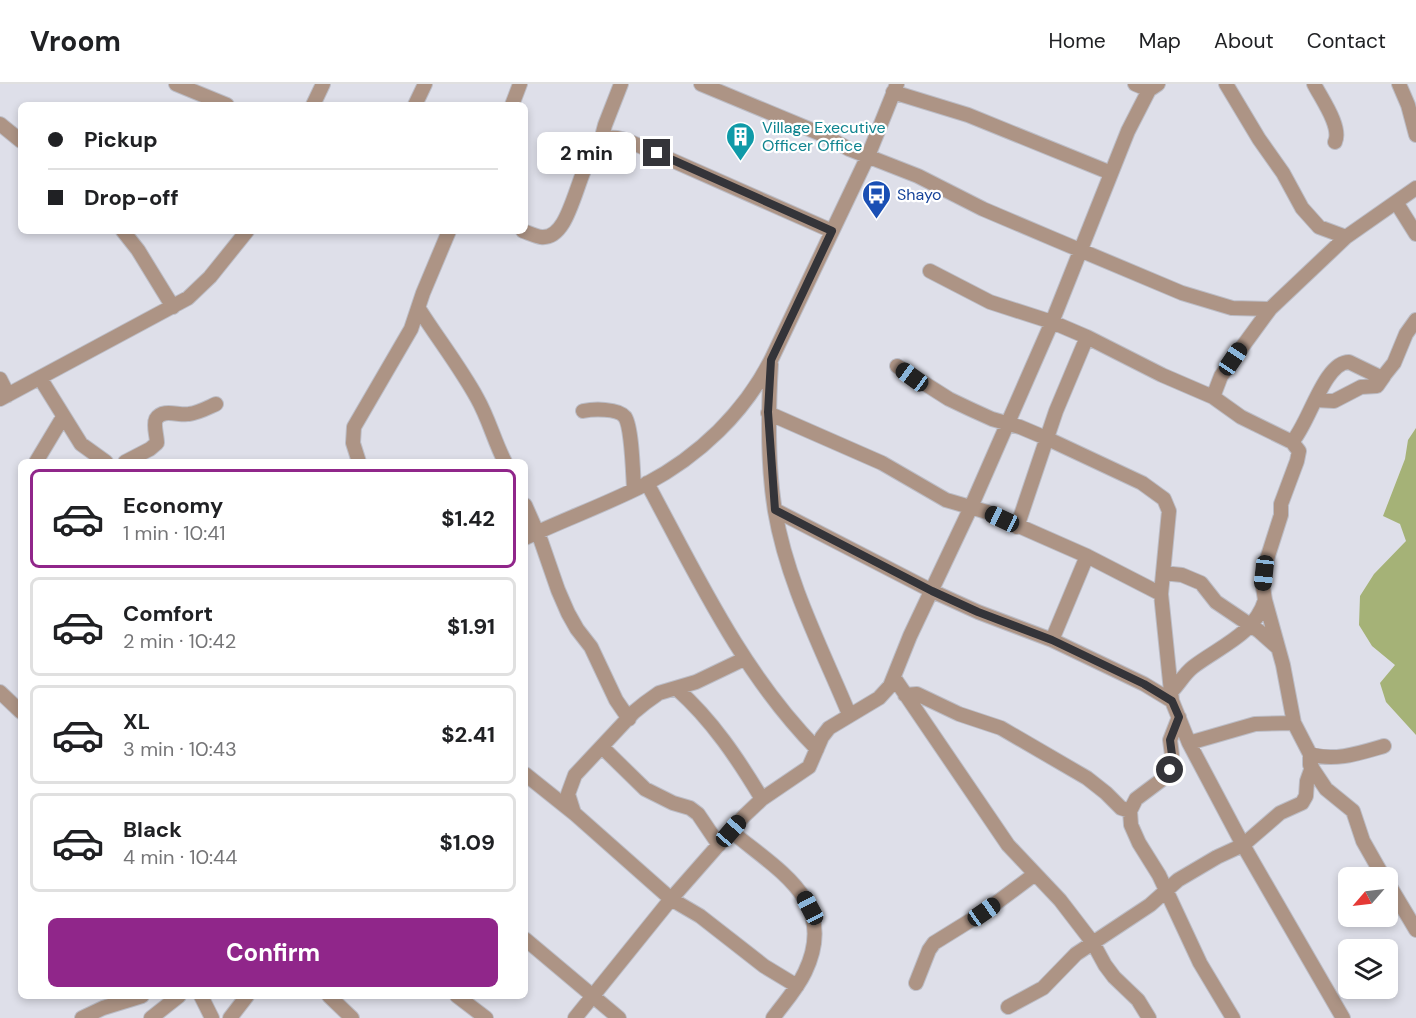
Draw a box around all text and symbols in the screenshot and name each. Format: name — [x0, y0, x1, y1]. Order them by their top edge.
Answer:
text: Vroom — [30, 23, 121, 60]
text: Home — [1048, 27, 1106, 55]
text: Map — [1139, 27, 1181, 55]
text: About — [1214, 27, 1274, 55]
text: Contact — [1307, 27, 1386, 55]
place label: Village Executive Officer Office — [762, 117, 886, 156]
building icon: Village Executive Officer Office — [725, 120, 757, 162]
text: Pickup — [84, 125, 158, 154]
callout: 2 min — [537, 132, 636, 174]
route end — [643, 139, 670, 166]
text: 2 min — [560, 140, 613, 166]
bus stop icon: Shayo — [860, 178, 892, 220]
text: Drop-off — [84, 183, 179, 212]
place label: Shayo — [897, 184, 942, 205]
car — [1215, 339, 1251, 379]
car — [892, 359, 932, 395]
text: Economy — [123, 491, 223, 520]
icon: car — [51, 492, 105, 546]
car — [982, 503, 1022, 535]
text: $1.42 — [441, 504, 495, 533]
text: 1 min · 10:41 — [123, 520, 226, 546]
car — [1253, 554, 1275, 592]
text: Comfort — [123, 599, 213, 628]
icon: car — [51, 600, 105, 654]
text: $1.91 — [447, 612, 495, 641]
text: 2 min · 10:42 — [123, 628, 236, 654]
text: XL — [123, 707, 150, 736]
icon: car — [51, 708, 105, 762]
text: $2.41 — [441, 720, 495, 749]
text: 3 min · 10:43 — [123, 736, 237, 762]
route start — [1156, 756, 1183, 783]
car — [712, 812, 750, 850]
text: Black — [123, 815, 182, 844]
icon: car — [51, 816, 105, 870]
text: $1.09 — [440, 828, 495, 857]
text: 4 min · 10:44 — [123, 844, 237, 870]
north arrow — [1338, 867, 1398, 927]
map controls — [1338, 867, 1398, 999]
car — [794, 888, 826, 928]
car — [964, 894, 1004, 930]
button: Confirm — [48, 918, 498, 987]
button: layers — [1338, 939, 1398, 999]

